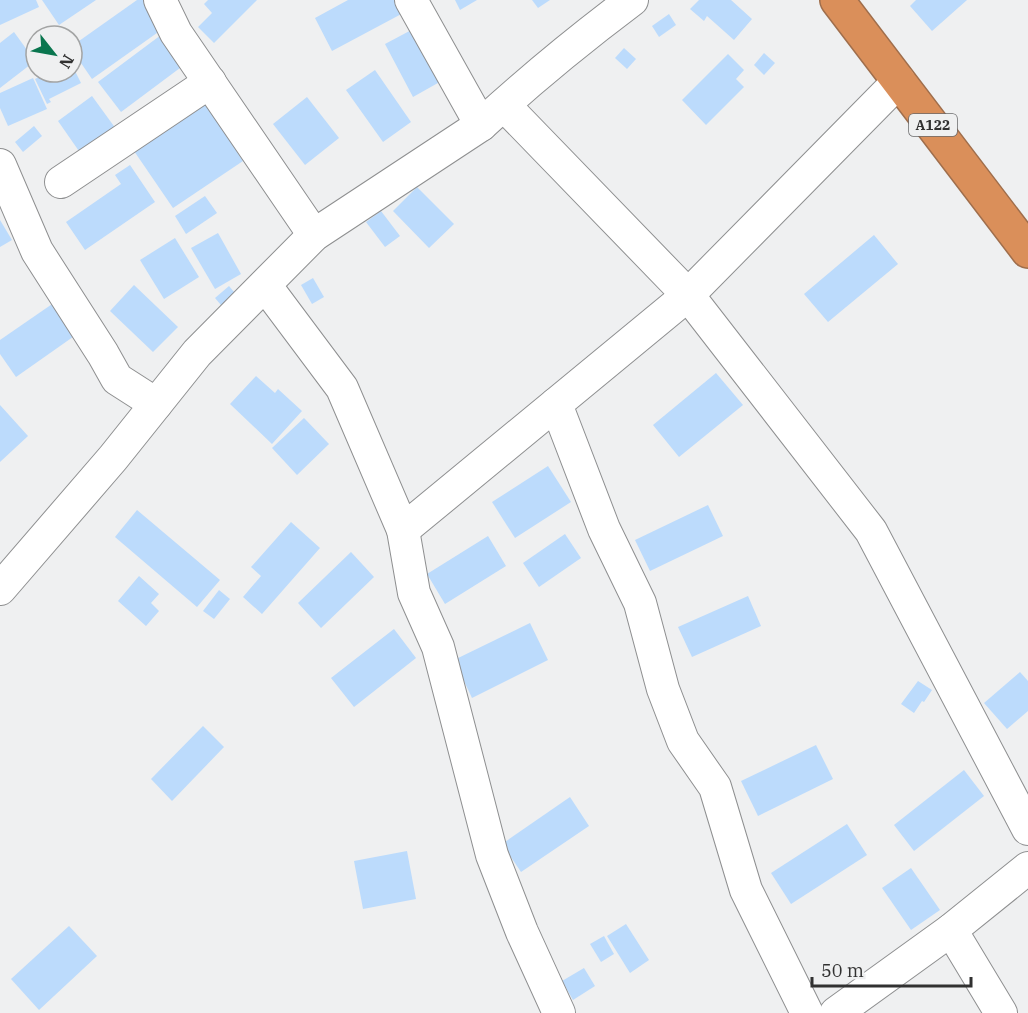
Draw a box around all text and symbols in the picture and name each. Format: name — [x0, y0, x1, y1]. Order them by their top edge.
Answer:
north arrow — [24, 24, 84, 84]
text: N — [55, 51, 79, 72]
road number: A122 — [909, 114, 957, 136]
scale bar — [812, 950, 971, 988]
text: 50 m — [821, 959, 864, 982]

